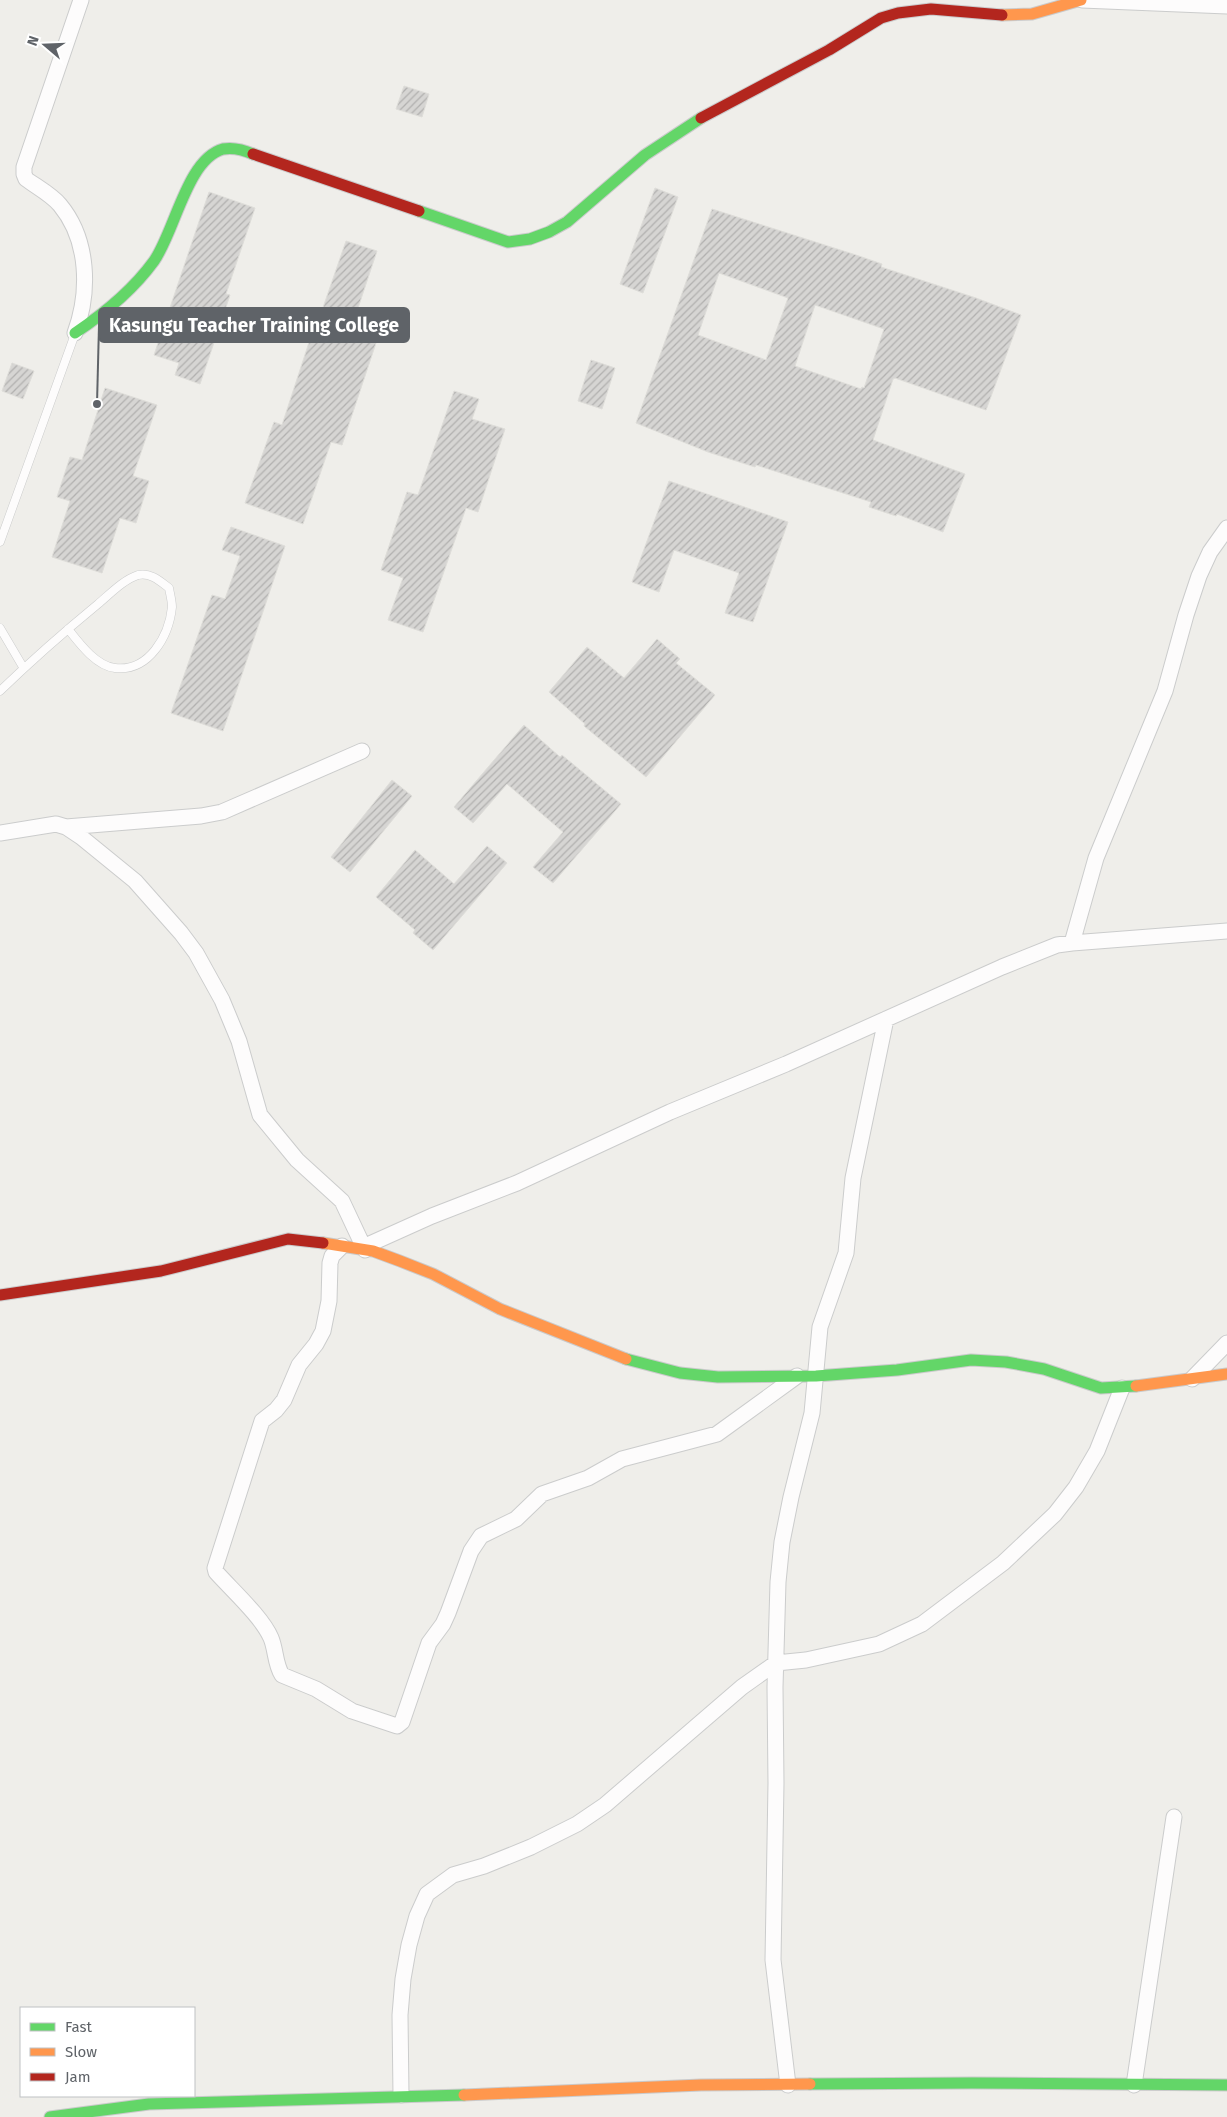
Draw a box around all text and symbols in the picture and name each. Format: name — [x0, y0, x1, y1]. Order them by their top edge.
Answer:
north arrow — [20, 20, 70, 70]
text: N — [24, 34, 43, 48]
callout: Kasungu Teacher Training College — [99, 308, 409, 342]
text: Kasungu Teacher Training College — [109, 314, 399, 337]
legend — [20, 2007, 195, 2097]
text: Fast — [65, 2018, 92, 2036]
text: Slow — [65, 2043, 97, 2061]
text: Jam — [65, 2068, 91, 2086]

